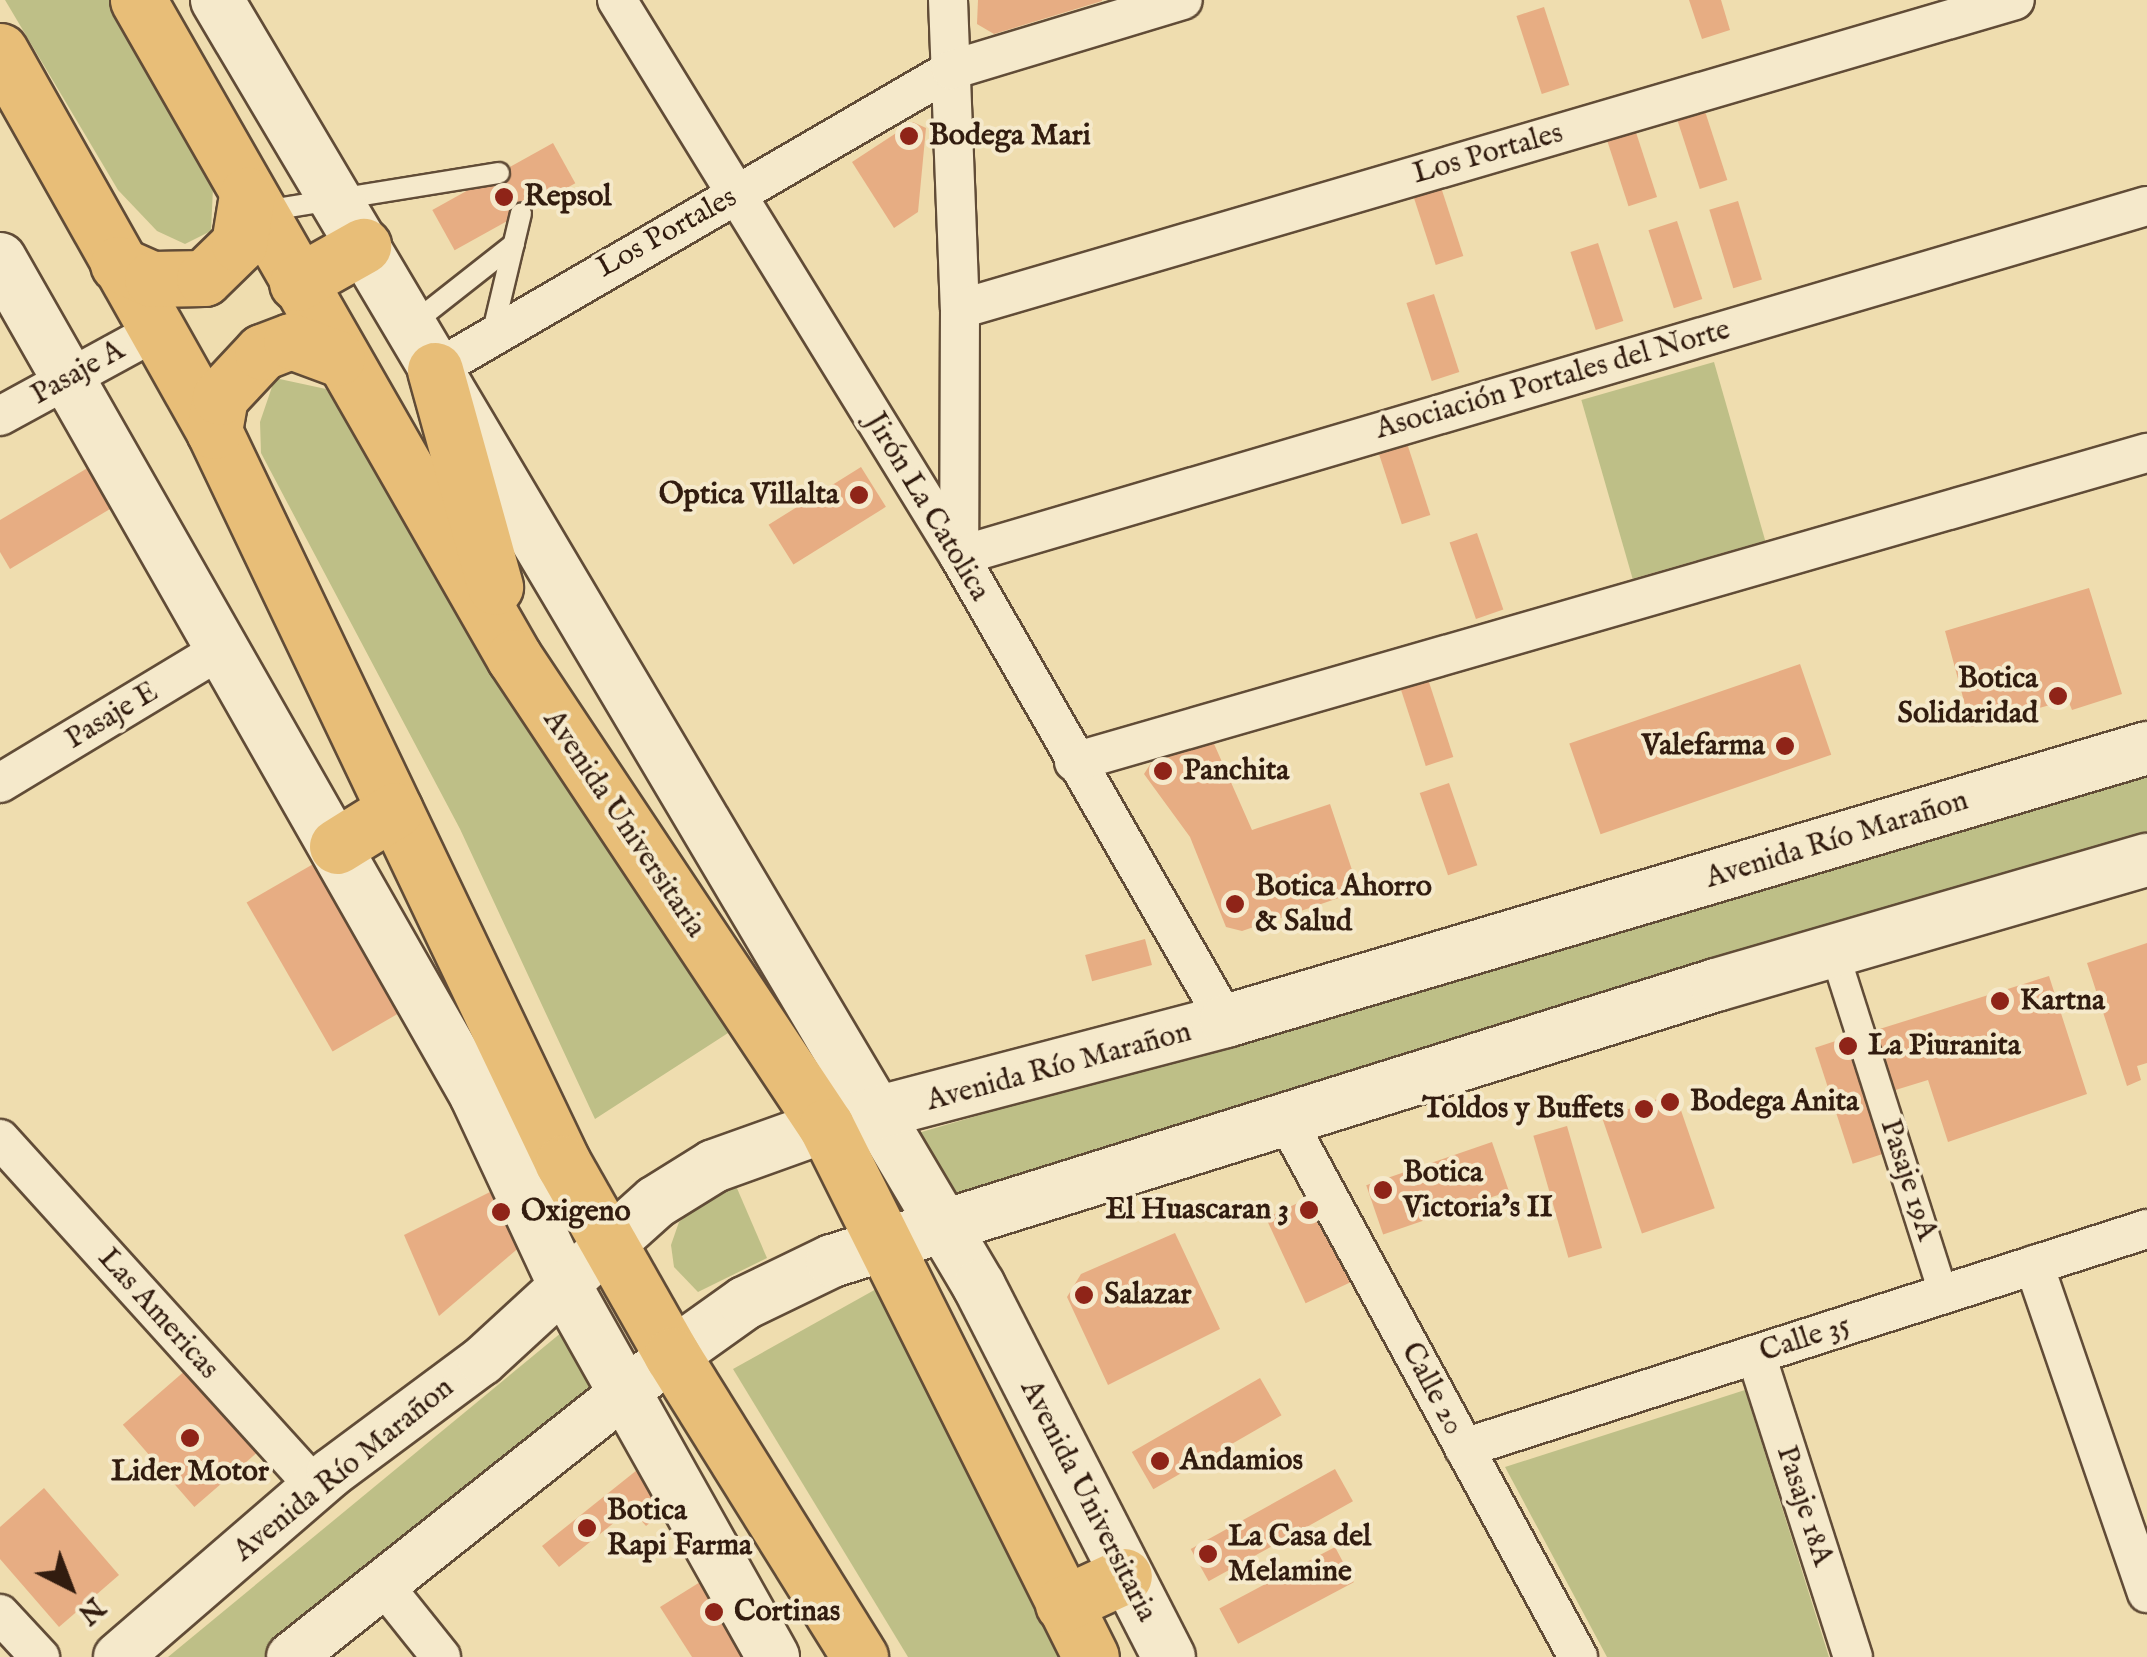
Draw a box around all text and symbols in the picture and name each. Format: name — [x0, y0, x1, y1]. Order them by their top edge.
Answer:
street label: Los Portales — [1409, 115, 1567, 193]
place label: Bodega Mari — [929, 118, 1091, 154]
marker: Bodega Mari — [898, 125, 920, 147]
place label: Repsol — [524, 179, 612, 215]
street label: Los Portales — [591, 180, 743, 286]
marker: Repsol — [493, 186, 515, 208]
street label: Asociación Portales del Norte — [1372, 312, 1734, 448]
street label: Pasaje A — [25, 333, 131, 413]
street label: Jirón La Catolica — [857, 406, 997, 608]
place label: Optica Villalta — [659, 477, 839, 513]
marker: Optica Villalta — [848, 484, 870, 506]
place label: Botica Solidaridad — [1898, 661, 2038, 732]
street label: Pasaje E — [59, 674, 165, 758]
marker: Botica Solidaridad — [2047, 685, 2069, 707]
street label: Avenida Universitaria — [535, 704, 713, 944]
place label: Valefarma — [1641, 728, 1765, 764]
marker: Valefarma — [1774, 735, 1796, 757]
place label: Panchita — [1183, 753, 1289, 789]
marker: Panchita — [1152, 760, 1174, 782]
street label: Avenida Río Marañon — [1701, 783, 1973, 897]
place label: Botica Ahorro & Salud — [1255, 869, 1432, 940]
marker: Botica Ahorro & Salud — [1224, 893, 1246, 915]
place label: Kartna — [2020, 983, 2105, 1019]
marker: Kartna — [1989, 990, 2011, 1012]
street label: Avenida Río Marañon — [923, 1014, 1195, 1120]
place label: La Piuranita — [1868, 1028, 2021, 1064]
marker: La Piuranita — [1837, 1035, 1859, 1057]
place label: Bodega Anita — [1690, 1084, 1859, 1120]
place label: Toldos y Buffets — [1422, 1091, 1624, 1127]
marker: Bodega Anita — [1659, 1091, 1681, 1113]
marker: Toldos y Buffets — [1633, 1098, 1655, 1120]
street label: Pasaje 19A — [1871, 1115, 1945, 1245]
place label: Botica Victoria's II — [1403, 1155, 1553, 1226]
marker: Botica Victoria's II — [1372, 1179, 1394, 1201]
place label: El Huascaran 3 — [1105, 1192, 1289, 1228]
place label: Oxigeno — [521, 1194, 631, 1230]
marker: El Huascaran 3 — [1298, 1199, 1320, 1221]
marker: Oxigeno — [490, 1201, 512, 1223]
street label: Las Americas — [90, 1241, 226, 1387]
place label: Salazar — [1104, 1277, 1191, 1313]
marker: Salazar — [1073, 1284, 1095, 1306]
street label: Calle 35 — [1755, 1307, 1855, 1371]
street label: Calle 20 — [1393, 1336, 1471, 1442]
street label: Avenida Río Marañon — [227, 1370, 461, 1570]
street label: Avenida Universitaria — [1012, 1374, 1164, 1628]
marker: Lider Motor — [179, 1427, 201, 1449]
street label: Pasaje 18A — [1768, 1441, 1840, 1571]
place label: Andamios — [1180, 1443, 1303, 1479]
marker: Andamios — [1149, 1450, 1171, 1472]
place label: Lider Motor — [111, 1454, 269, 1490]
place label: Botica Rapi Farma — [607, 1493, 752, 1564]
marker: Botica Rapi Farma — [576, 1517, 598, 1539]
place label: La Casa del Melamine — [1228, 1519, 1371, 1590]
north arrow — [20, 1537, 120, 1637]
marker: La Casa del Melamine — [1197, 1543, 1219, 1565]
text: N — [70, 1589, 111, 1631]
place label: Cortinas — [734, 1594, 840, 1630]
marker: Cortinas — [703, 1601, 725, 1623]

